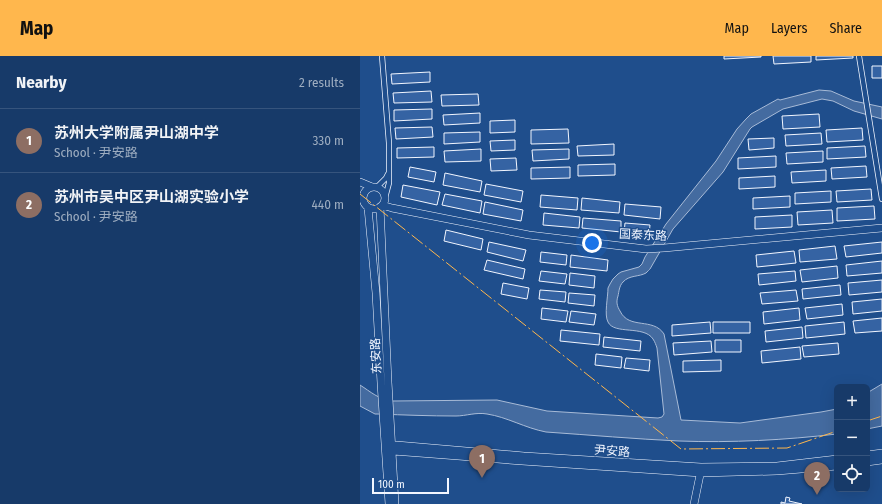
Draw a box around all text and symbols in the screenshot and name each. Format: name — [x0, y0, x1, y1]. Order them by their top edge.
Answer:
text: Map — [20, 17, 53, 40]
text: Map — [725, 20, 749, 37]
text: Layers — [771, 20, 807, 37]
text: Share — [829, 20, 862, 37]
text: Nearby — [16, 72, 67, 93]
text: 2 results — [299, 75, 344, 90]
text: 苏州大学附属尹山湖中学 — [54, 124, 219, 142]
text: 1 — [26, 133, 32, 148]
text: 330 m — [312, 133, 344, 148]
text: School · 尹安路 — [54, 145, 138, 160]
text: 苏州市吴中区尹山湖实验小学 — [54, 188, 249, 206]
text: 2 — [26, 197, 32, 212]
text: 440 m — [312, 197, 344, 212]
text: School · 尹安路 — [54, 209, 138, 224]
street label: 国泰东路 — [619, 227, 667, 243]
your location — [582, 233, 602, 253]
street label: 东安路 — [368, 338, 384, 374]
map controls — [834, 384, 870, 492]
button: + — [834, 384, 870, 420]
button: − — [834, 420, 870, 456]
street label: 尹安路 — [594, 443, 630, 459]
pin: 1 — [469, 445, 495, 478]
button: locate — [834, 456, 870, 492]
pin: 2 — [804, 462, 830, 495]
scale bar — [372, 476, 449, 495]
text: 100 m — [378, 478, 405, 491]

